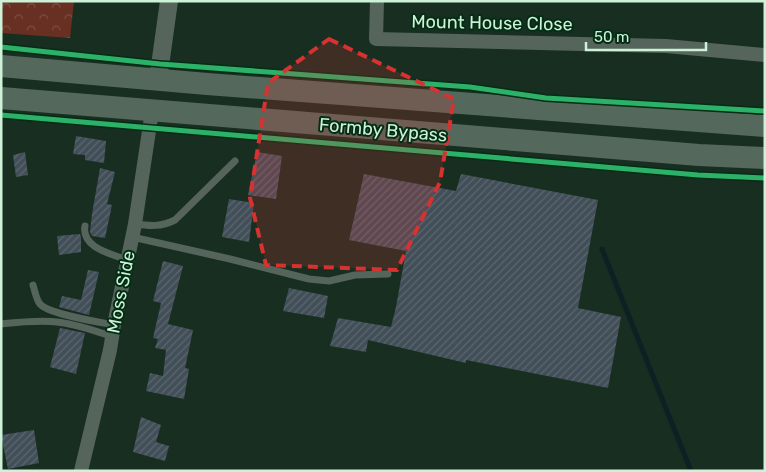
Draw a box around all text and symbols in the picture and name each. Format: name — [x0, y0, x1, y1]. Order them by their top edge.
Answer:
street label: Mount House Close — [411, 11, 573, 35]
scale bar — [586, 20, 706, 52]
text: 50 m — [594, 28, 629, 46]
street label: Formby Bypass — [318, 113, 448, 147]
street label: Moss Side — [102, 249, 140, 335]

